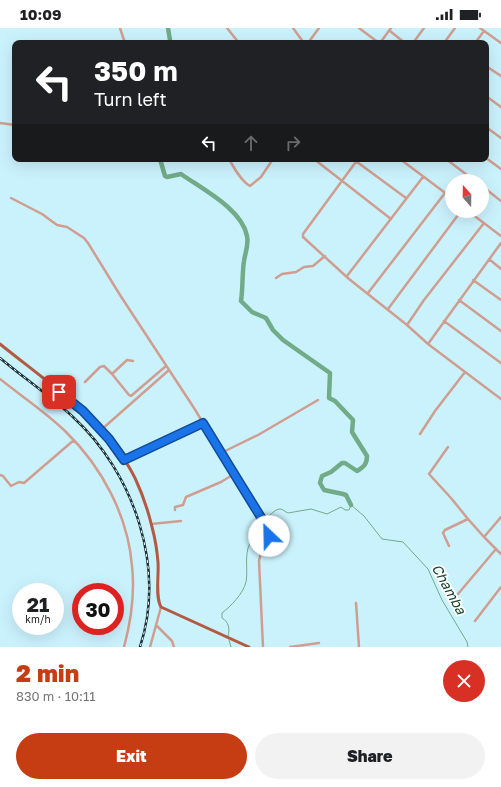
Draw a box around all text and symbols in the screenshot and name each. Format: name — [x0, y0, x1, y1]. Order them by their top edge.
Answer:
text: 10:09 — [20, 5, 62, 23]
text: 350 m — [94, 54, 178, 87]
icon: left — [28, 56, 80, 108]
text: Turn left — [94, 88, 167, 110]
icon: left — [198, 132, 220, 154]
icon: ahead — [240, 132, 262, 154]
icon: right — [282, 132, 304, 154]
north arrow — [445, 174, 489, 218]
map controls — [445, 174, 489, 218]
pin — [42, 375, 76, 409]
icon: arrive — [48, 381, 70, 403]
position arrow — [248, 515, 290, 557]
water label: Chamba — [429, 561, 471, 618]
speed limit sign: 30 — [72, 583, 124, 635]
text: 21 — [27, 592, 49, 616]
text: km/h — [25, 613, 51, 625]
text: 2 min — [16, 658, 79, 687]
button: close — [443, 660, 485, 702]
text: 830 m · 10:11 — [16, 688, 96, 704]
button: Exit — [16, 733, 247, 779]
button: Share — [255, 733, 485, 779]

